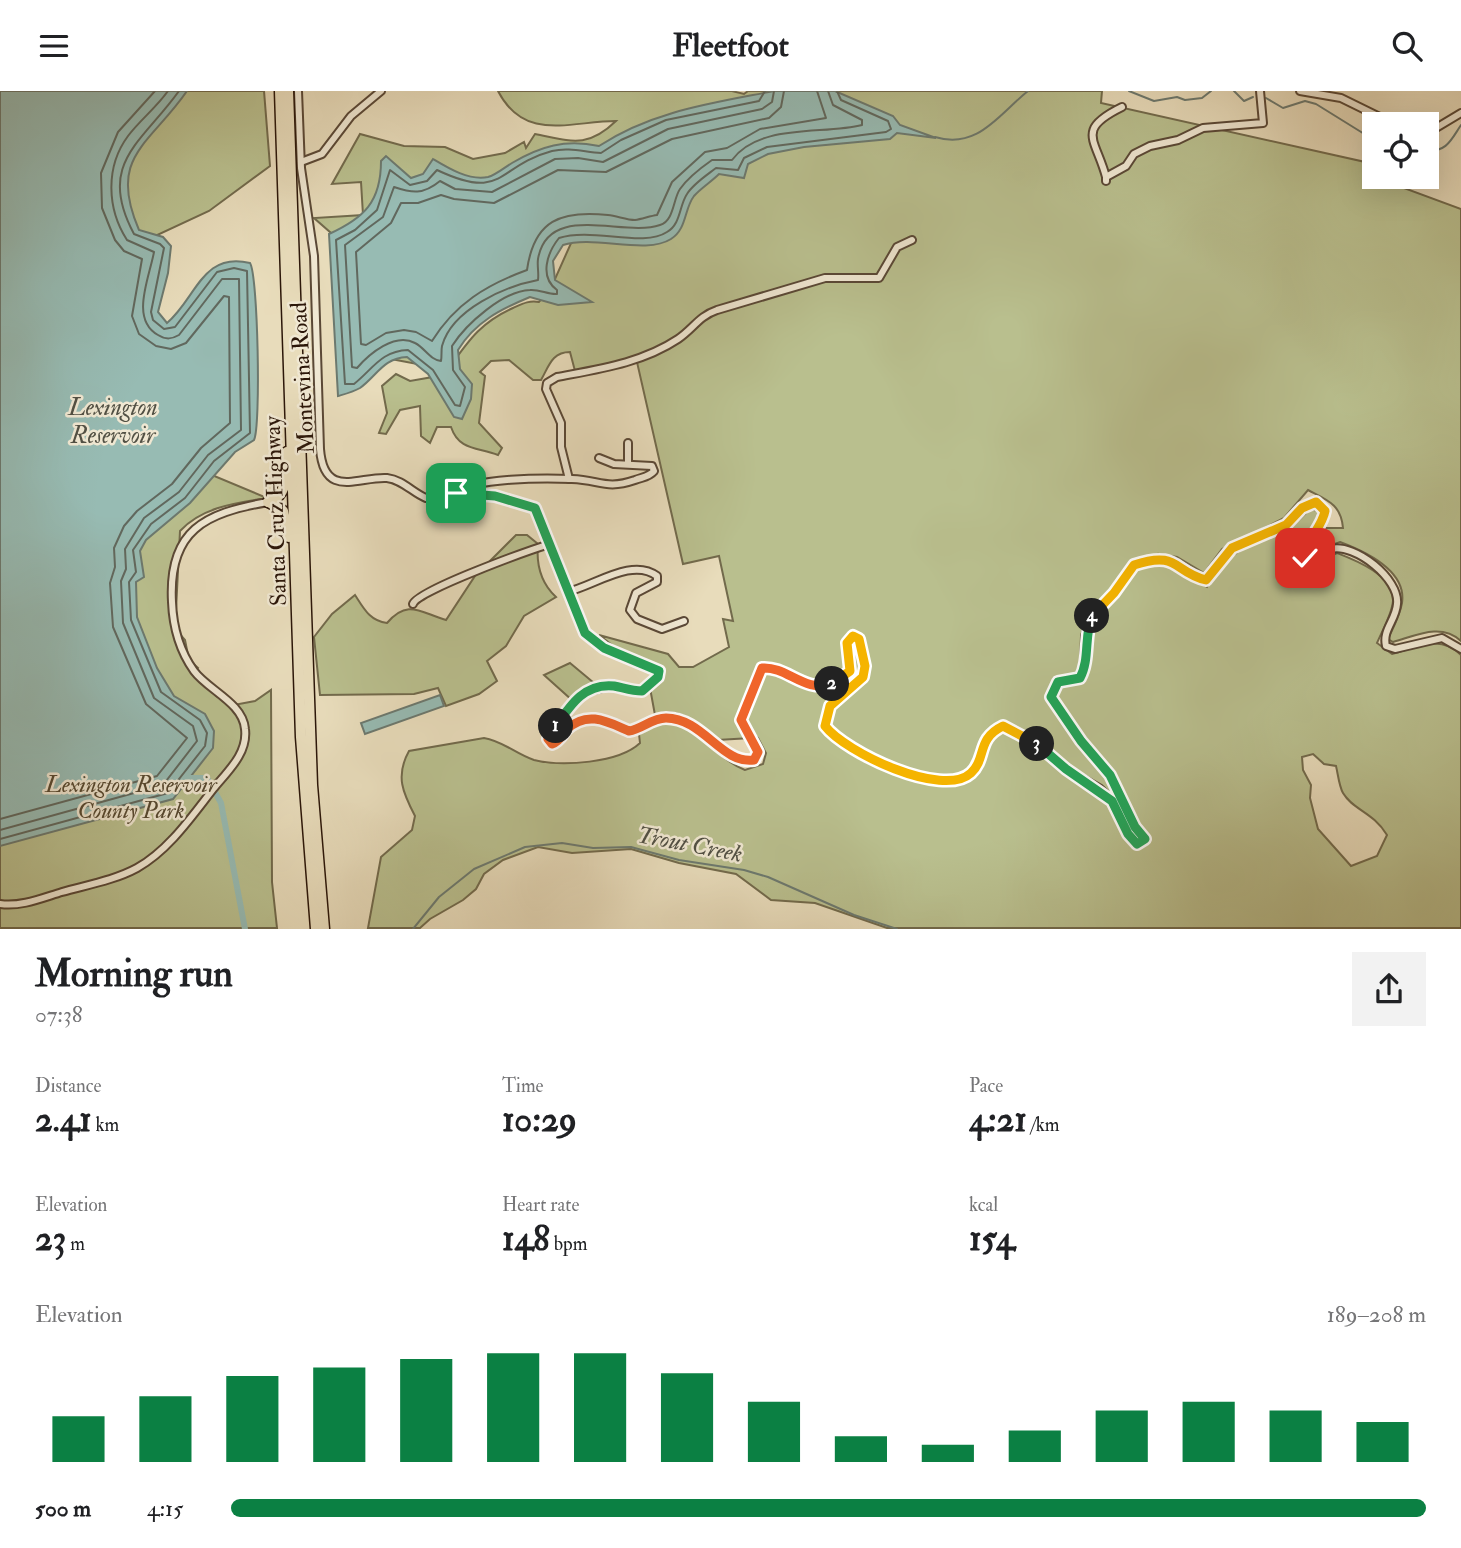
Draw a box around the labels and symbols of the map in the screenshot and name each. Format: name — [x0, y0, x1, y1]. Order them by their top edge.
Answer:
street label: Montevina Road — [284, 301, 321, 455]
water label: Lexington Reservoir — [67, 392, 158, 451]
street label: Santa Cruz Highway — [258, 414, 293, 607]
pin — [426, 463, 486, 523]
pin — [1275, 528, 1335, 588]
pin: 4 — [1074, 599, 1110, 633]
pin: 2 — [814, 667, 850, 701]
pin: 1 — [538, 709, 574, 743]
pin: 3 — [1020, 727, 1054, 761]
park label: Lexington Reservoir County Park — [44, 770, 218, 825]
water label: Trout Creek — [635, 819, 745, 870]

